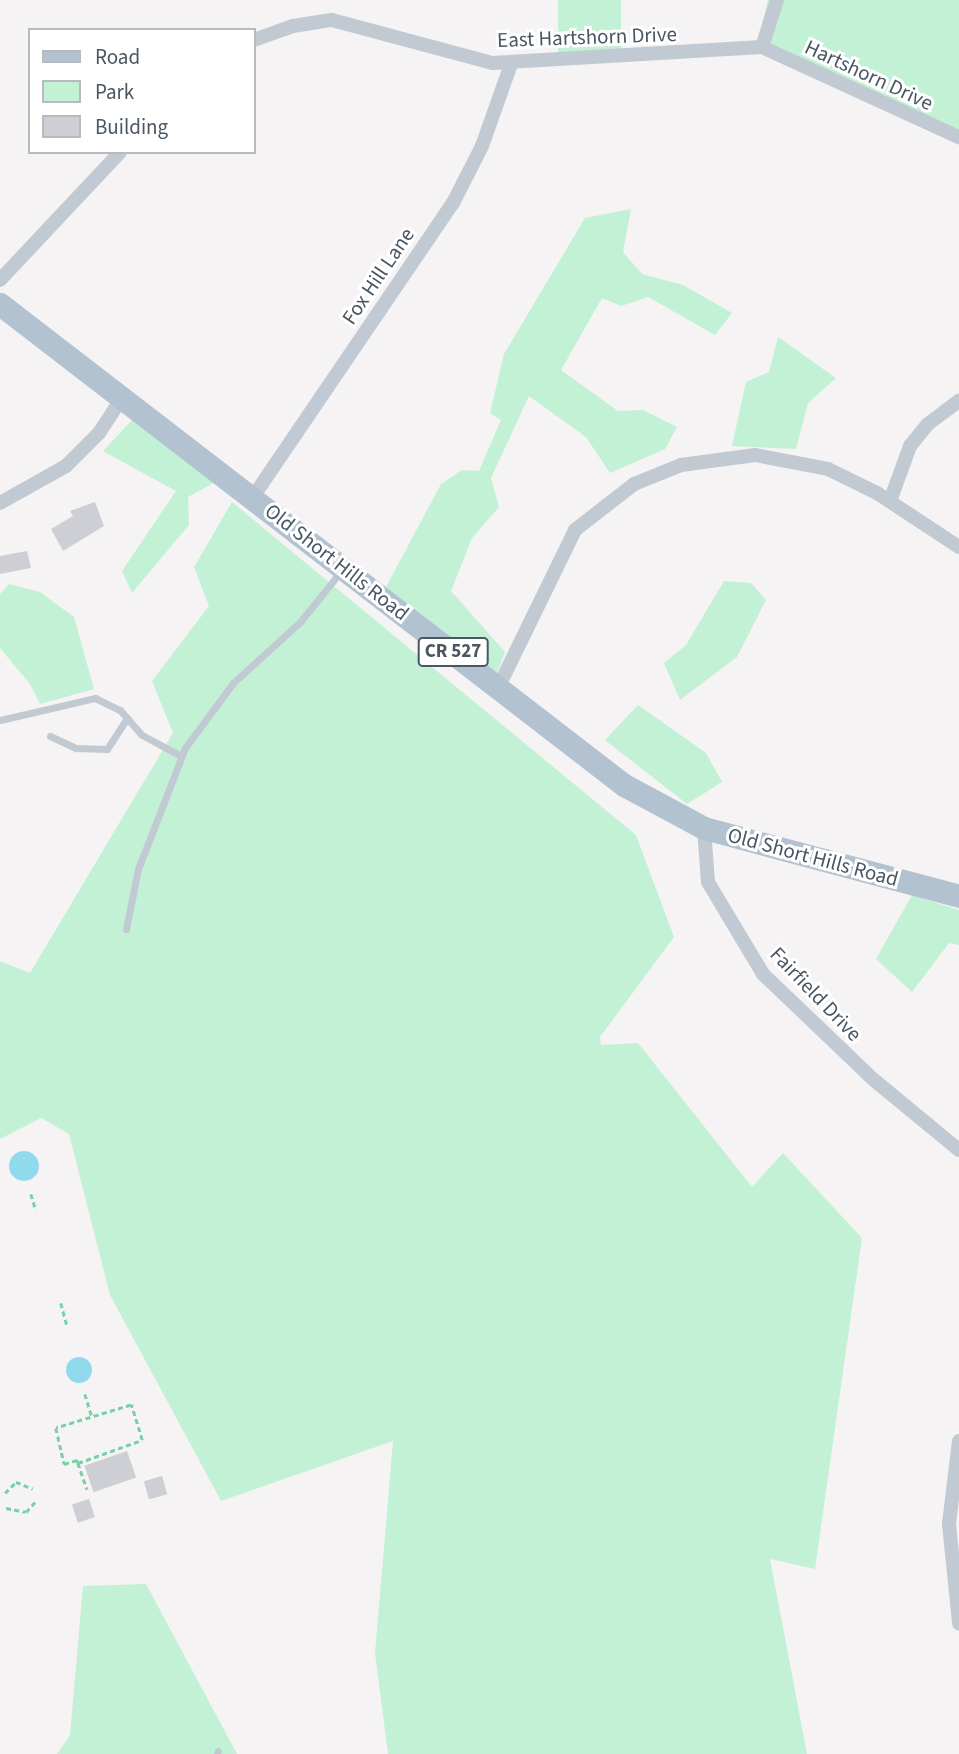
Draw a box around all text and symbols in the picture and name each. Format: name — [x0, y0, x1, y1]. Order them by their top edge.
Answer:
street label: East Hartshorn Drive — [497, 21, 677, 53]
legend — [28, 28, 256, 154]
street label: Hartshorn Drive — [801, 34, 937, 116]
text: Road — [95, 42, 140, 72]
text: Park — [95, 77, 134, 107]
text: Building — [95, 112, 168, 142]
street label: Fox Hill Lane — [336, 223, 420, 329]
street label: Old Short Hills Road — [260, 498, 414, 626]
road number: CR 527 — [416, 636, 490, 667]
street label: Old Short Hills Road — [725, 822, 901, 892]
street label: Fairfield Drive — [765, 942, 867, 1046]

